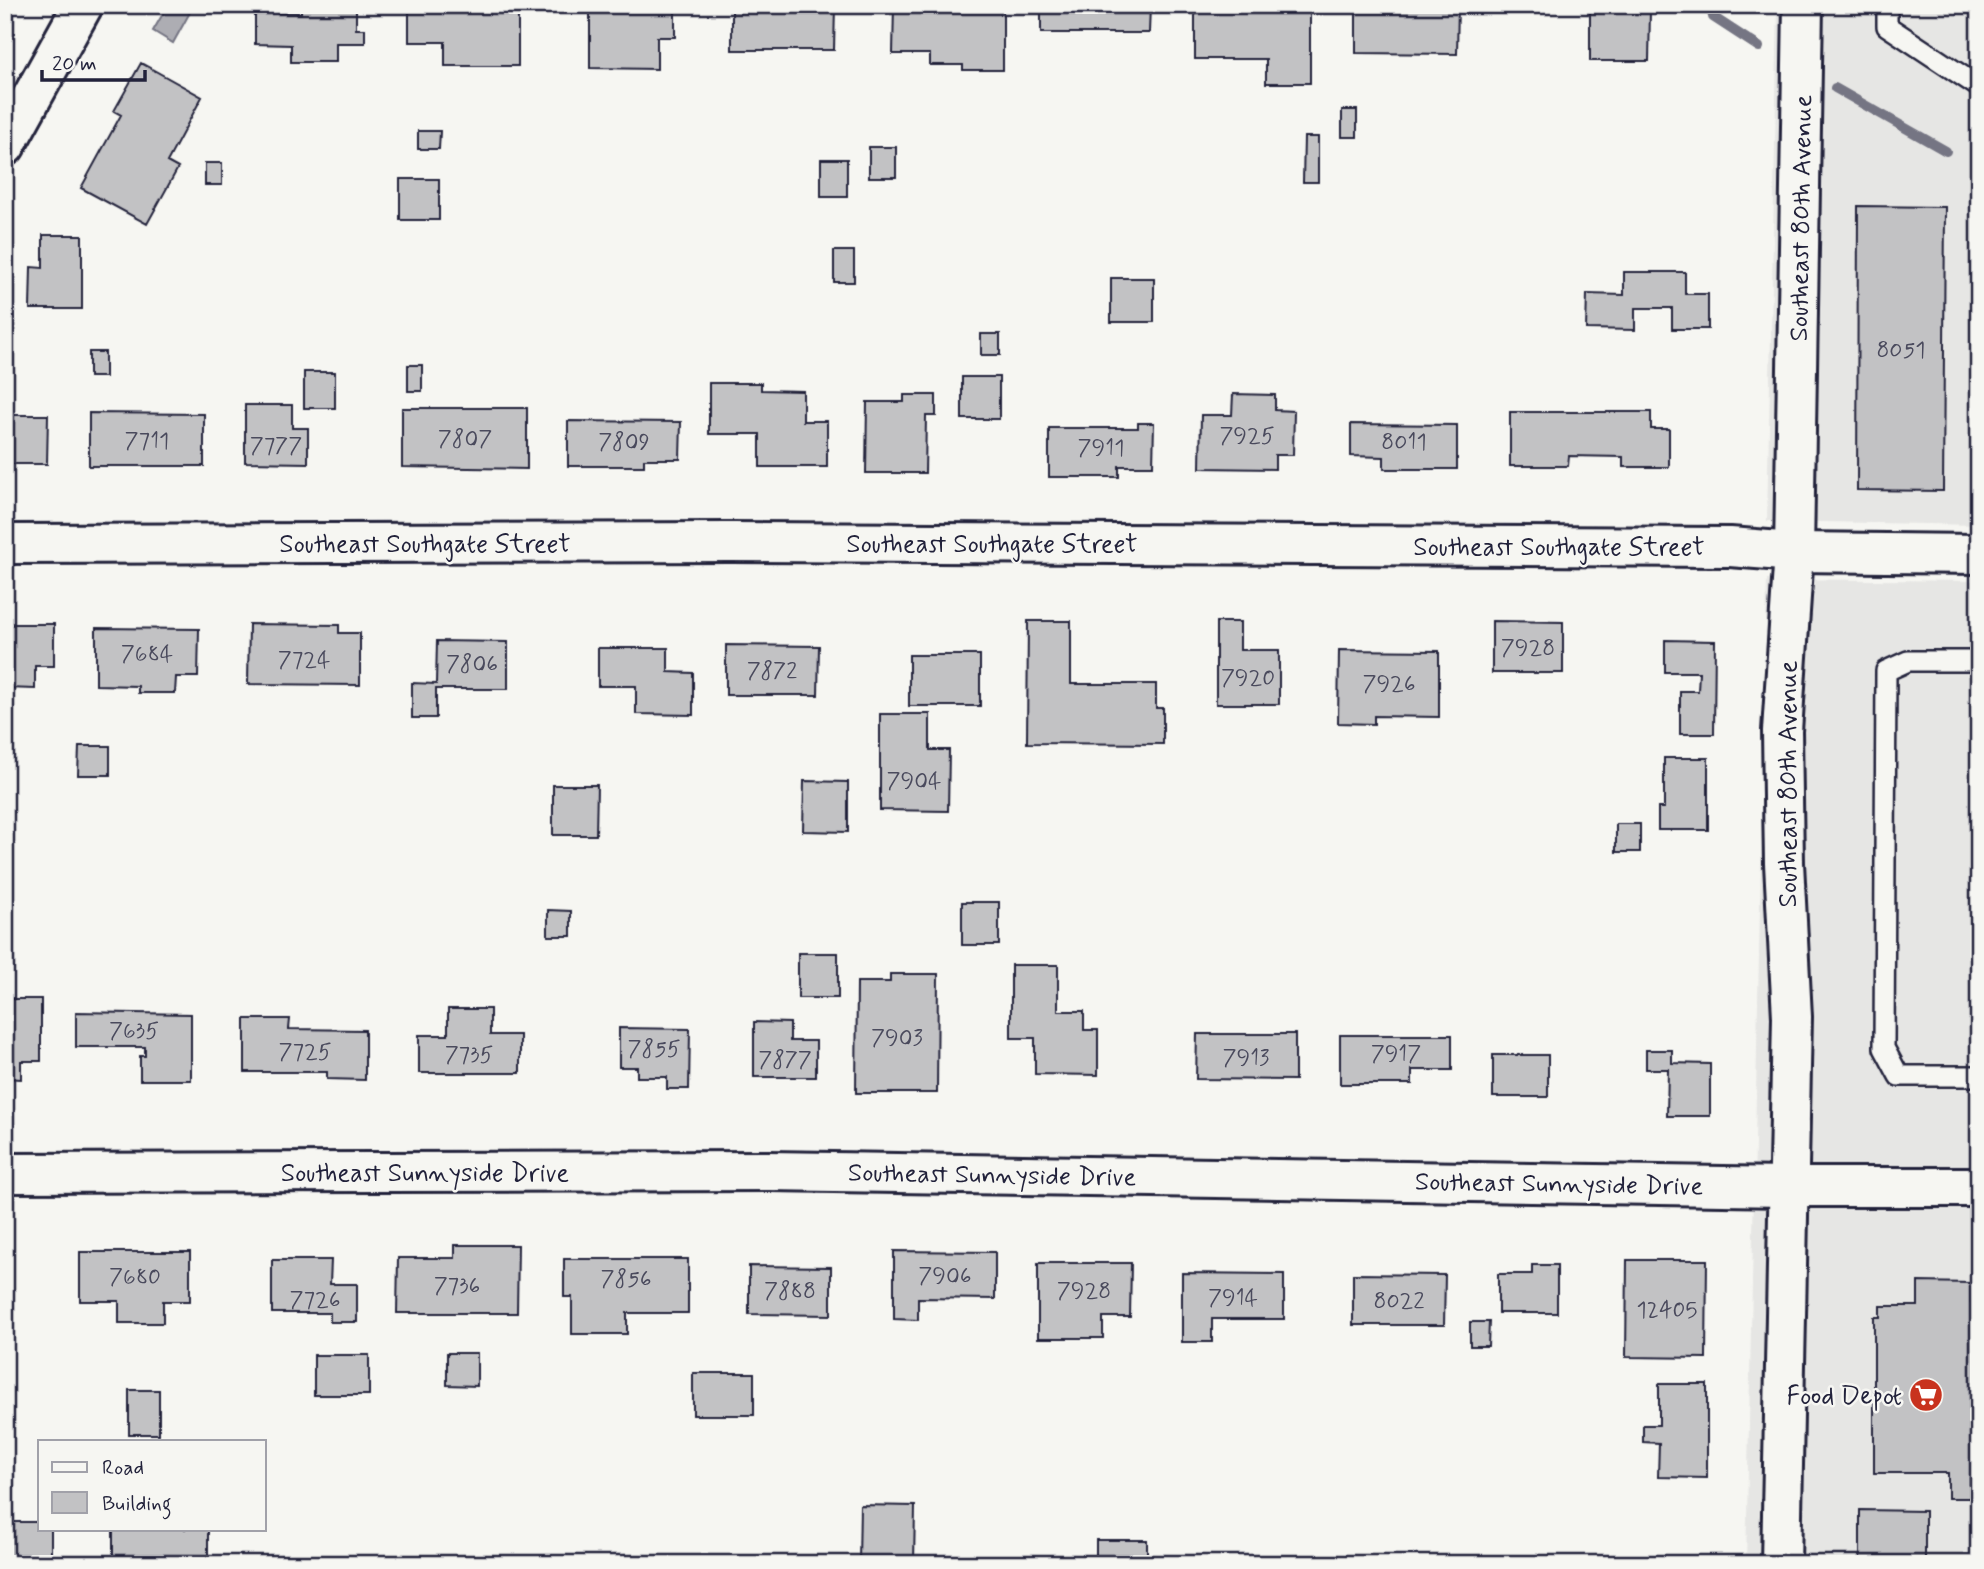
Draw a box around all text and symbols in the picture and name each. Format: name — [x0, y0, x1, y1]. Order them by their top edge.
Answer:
scale bar — [42, 38, 145, 82]
text: 20 m — [52, 50, 97, 78]
street label: Southeast 80th Avenue — [1783, 94, 1821, 342]
house number: 8051 — [1876, 336, 1926, 366]
house number: 7925 — [1219, 422, 1275, 452]
house number: 7807 — [438, 425, 492, 455]
house number: 7711 — [125, 427, 169, 457]
house number: 7809 — [598, 428, 650, 458]
house number: 8011 — [1381, 428, 1427, 458]
house number: 7777 — [250, 432, 302, 462]
house number: 7911 — [1078, 434, 1124, 464]
street label: Southeast Southgate Street — [279, 528, 571, 562]
street label: Southeast Southgate Street — [846, 528, 1138, 562]
street label: Southeast Southgate Street — [1413, 531, 1705, 565]
house number: 7928 — [1501, 634, 1555, 664]
house number: 7684 — [121, 640, 173, 670]
house number: 7724 — [278, 646, 330, 676]
house number: 7806 — [446, 650, 498, 680]
house number: 7872 — [747, 657, 797, 687]
street label: Southeast 80th Avenue — [1772, 660, 1806, 907]
house number: 7920 — [1221, 664, 1275, 694]
house number: 7926 — [1362, 670, 1416, 700]
house number: 7904 — [887, 767, 941, 797]
house number: 7635 — [109, 1017, 159, 1047]
house number: 7903 — [871, 1024, 923, 1054]
house number: 7855 — [627, 1035, 681, 1065]
house number: 7725 — [278, 1038, 332, 1068]
house number: 7917 — [1371, 1040, 1421, 1070]
house number: 7735 — [445, 1041, 493, 1071]
house number: 7913 — [1222, 1044, 1270, 1074]
house number: 7877 — [758, 1046, 812, 1076]
street label: Southeast Sunnyside Drive — [848, 1156, 1137, 1196]
street label: Southeast Sunnyside Drive — [281, 1157, 569, 1191]
street label: Southeast Sunnyside Drive — [1415, 1165, 1704, 1205]
house number: 7906 — [918, 1262, 972, 1292]
house number: 7680 — [109, 1263, 161, 1293]
house number: 7856 — [600, 1265, 652, 1295]
house number: 7736 — [434, 1272, 480, 1302]
house number: 7888 — [764, 1277, 816, 1307]
house number: 7928 — [1057, 1277, 1111, 1307]
house number: 7914 — [1208, 1284, 1258, 1314]
house number: 7726 — [289, 1286, 341, 1316]
house number: 8022 — [1373, 1287, 1425, 1317]
house number: 12405 — [1636, 1296, 1698, 1326]
supermarket icon: Food Depot — [1907, 1376, 1945, 1414]
place label: Food Depot — [1786, 1380, 1902, 1414]
legend — [38, 1440, 266, 1530]
text: Road — [102, 1454, 144, 1482]
text: Building — [102, 1490, 172, 1520]

